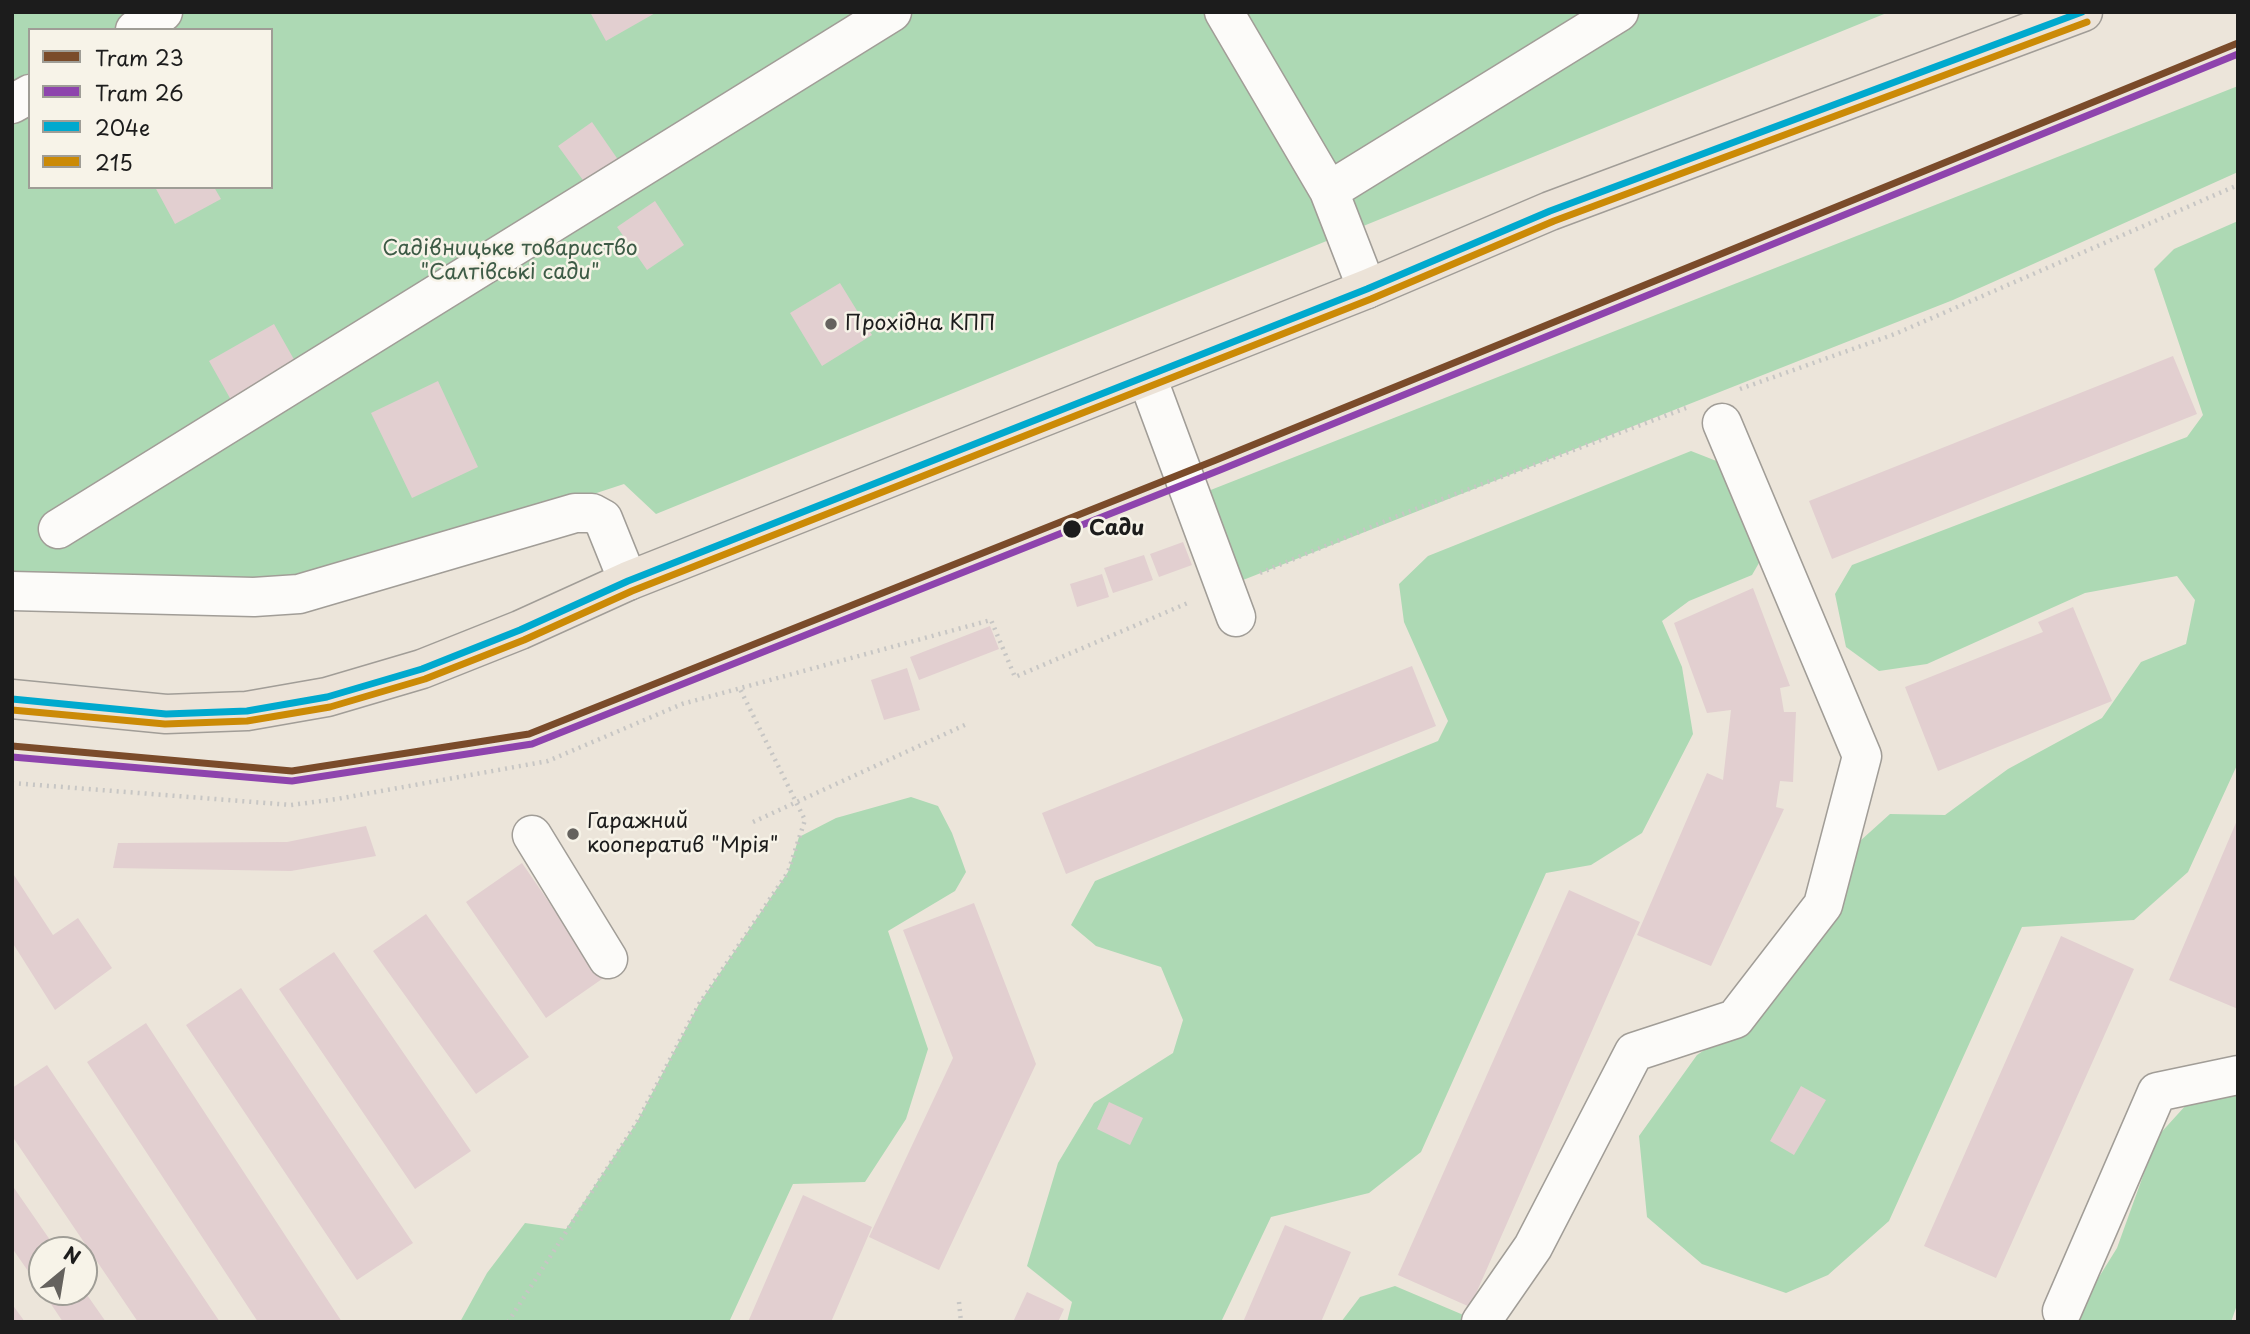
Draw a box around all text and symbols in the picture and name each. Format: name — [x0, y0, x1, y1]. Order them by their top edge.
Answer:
legend — [28, 28, 273, 189]
text: Tram 23 — [95, 41, 184, 73]
text: Tram 26 — [95, 76, 184, 108]
text: 204е — [95, 111, 150, 143]
text: 215 — [95, 146, 133, 178]
park label: Садівницьке товариство "Салтівські сади" — [382, 236, 638, 286]
place label: Прохідна КПП — [845, 311, 996, 337]
marker: Прохідна КПП — [823, 316, 839, 332]
place label: Сади — [1089, 516, 1144, 542]
marker: Сади — [1061, 518, 1083, 540]
place label: Гаражний кооператив "Мрія" — [587, 809, 778, 859]
marker: Гаражний кооператив "Мрія" — [565, 826, 581, 842]
north arrow — [28, 1236, 98, 1306]
text: N — [59, 1239, 86, 1270]

